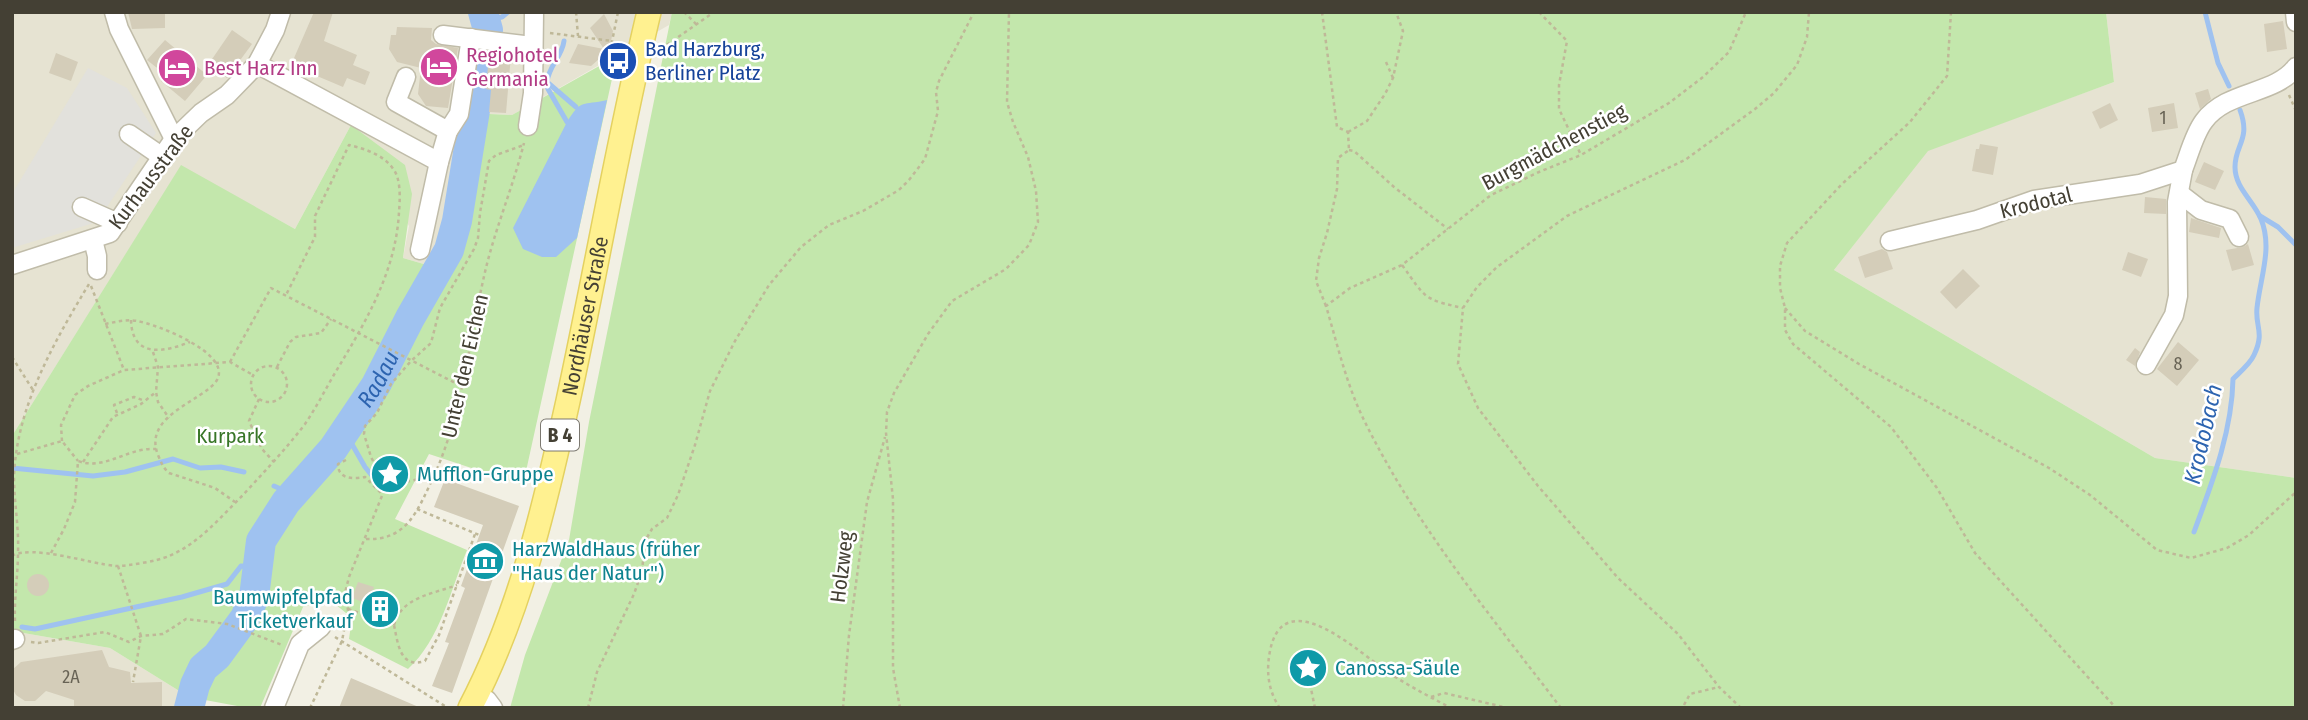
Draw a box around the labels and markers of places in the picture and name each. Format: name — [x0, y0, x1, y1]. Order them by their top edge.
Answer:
place label: Bad Harzburg, Berliner Platz — [645, 36, 765, 86]
bus stop icon: Bad Harzburg, Berliner Platz — [597, 40, 639, 82]
place label: Regiohotel Germania — [466, 42, 559, 92]
hotel icon: Regiohotel Germania — [418, 46, 460, 88]
hotel icon: Best Harz Inn — [156, 47, 198, 89]
place label: Best Harz Inn — [204, 55, 318, 81]
place icon: Mufflon-Gruppe — [369, 453, 411, 495]
place label: Mufflon-Gruppe — [417, 461, 554, 487]
place label: HarzWaldHaus (früher "Haus der Natur") — [512, 536, 701, 586]
museum icon: HarzWaldHaus (früher "Haus der Natur") — [464, 540, 506, 582]
place label: Baumwipfelpfad Ticketverkauf — [213, 584, 355, 634]
building icon: Baumwipfelpfad Ticketverkauf — [359, 588, 401, 630]
place icon: Canossa-Säule — [1287, 647, 1329, 689]
place label: Canossa-Säule — [1335, 655, 1460, 681]

